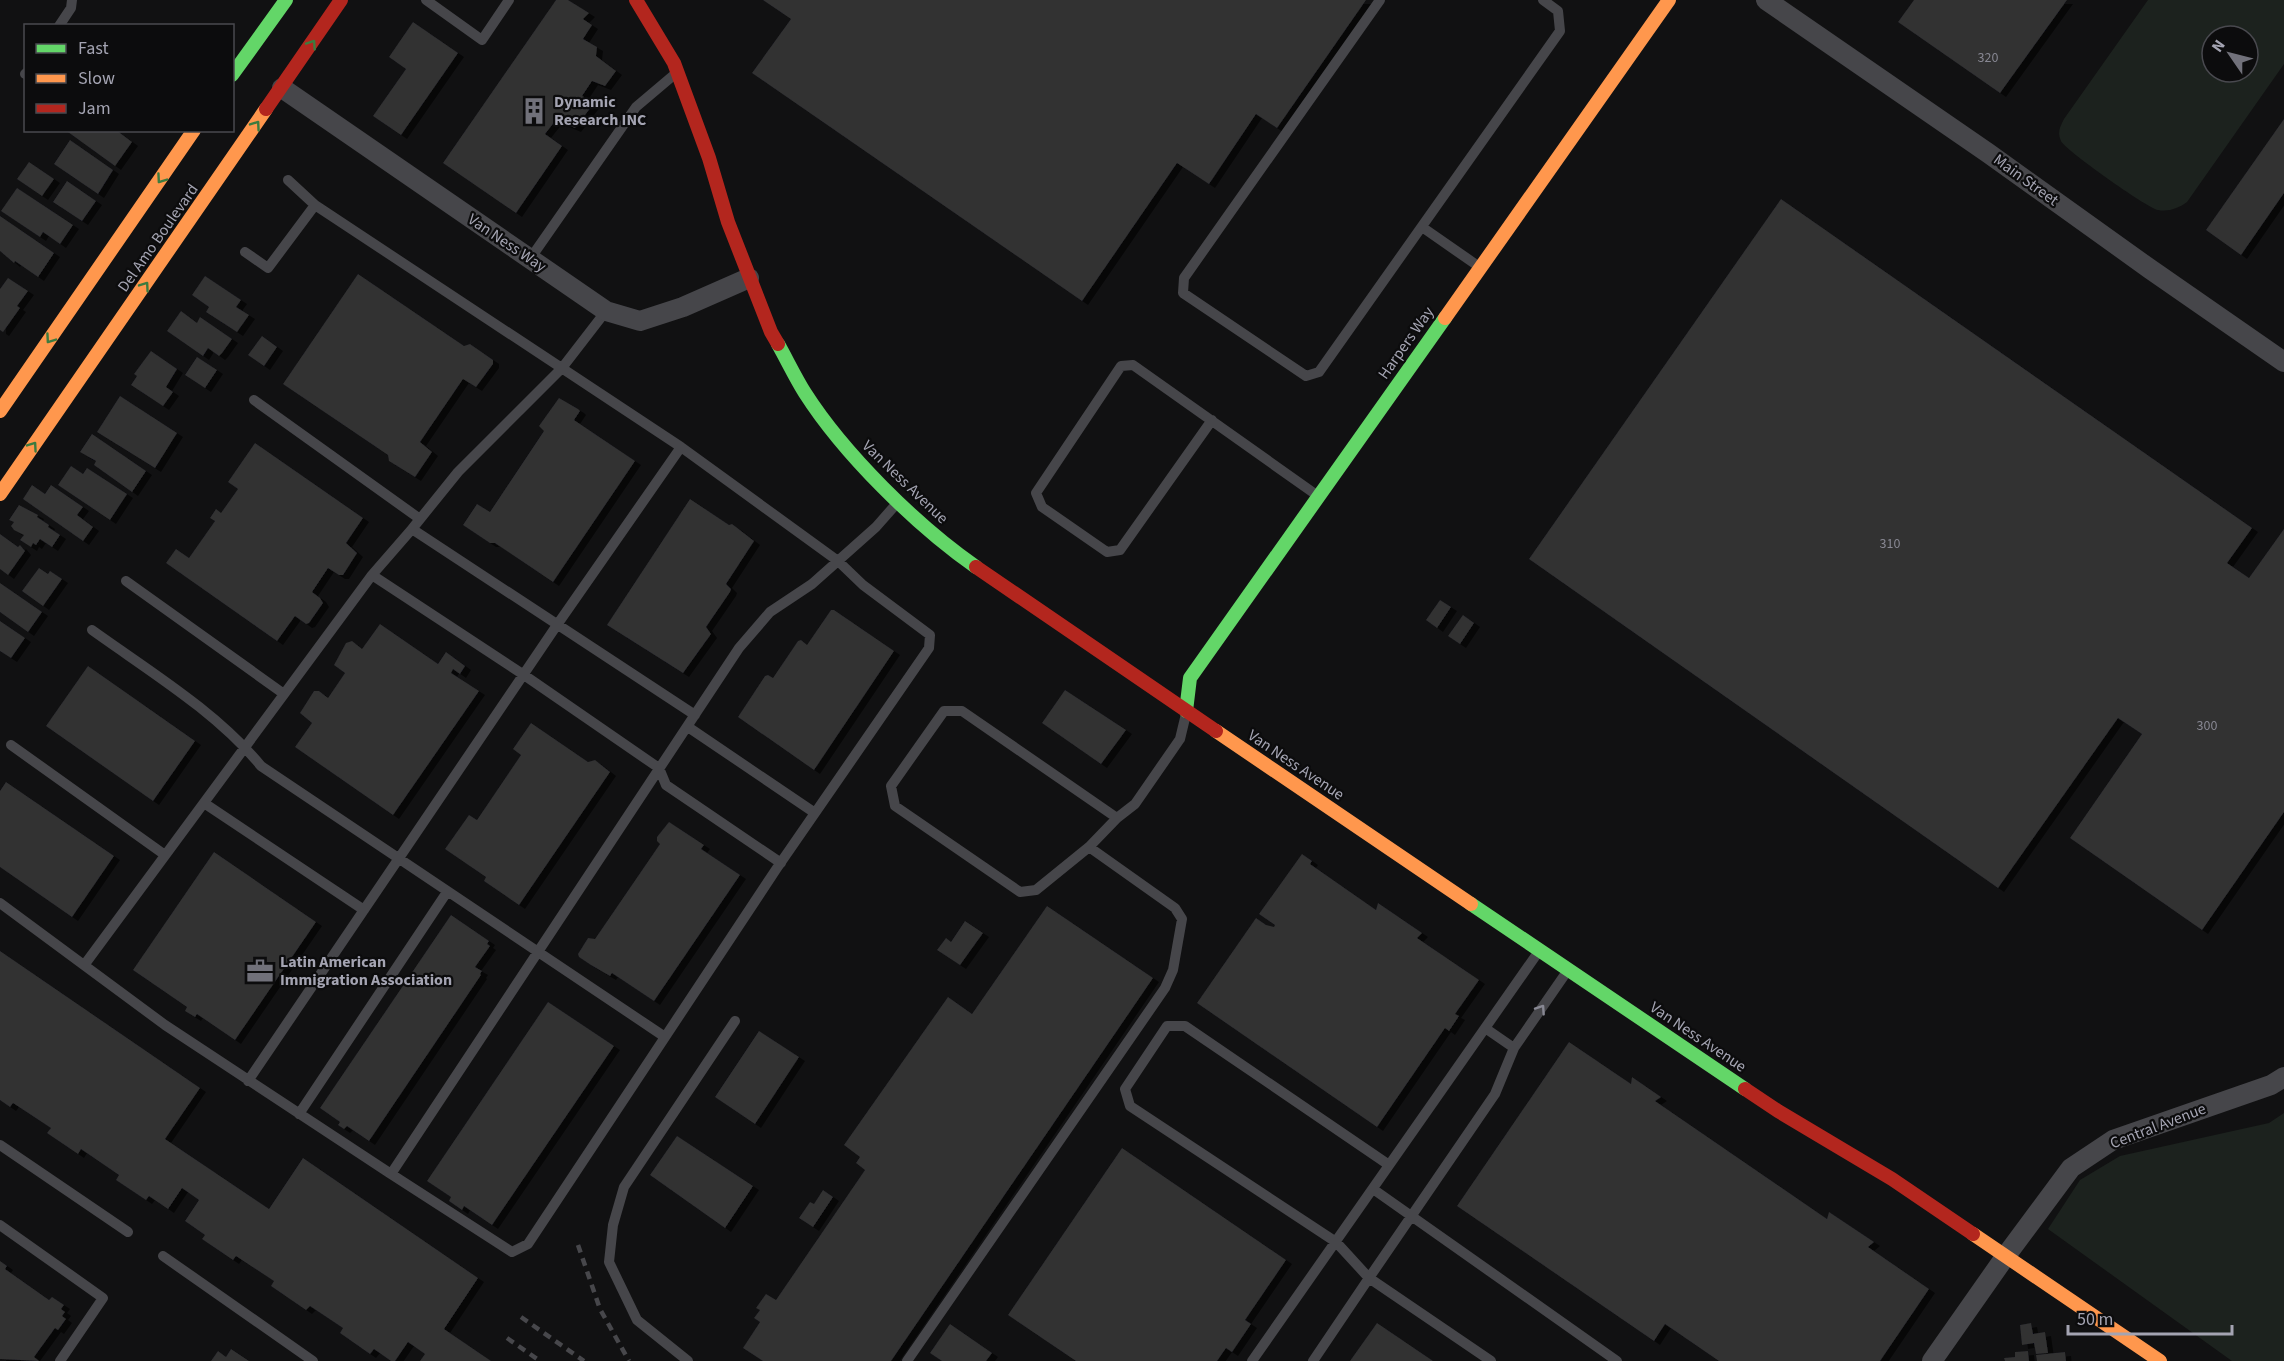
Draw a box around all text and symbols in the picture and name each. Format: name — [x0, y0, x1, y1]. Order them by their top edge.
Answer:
legend — [24, 24, 234, 132]
north arrow — [2200, 24, 2260, 84]
text: N — [2206, 35, 2231, 57]
text: Fast — [78, 36, 109, 61]
one-way arrow — [305, 40, 316, 51]
house number: 320 — [1978, 48, 1998, 68]
text: Slow — [78, 66, 115, 91]
place label: Dynamic Research INC — [554, 91, 646, 131]
text: Jam — [78, 96, 111, 121]
building icon: Dynamic Research INC — [519, 96, 549, 126]
one-way arrow — [249, 121, 260, 132]
street label: Main Street — [1989, 149, 2064, 211]
one-way arrow — [157, 172, 168, 183]
street label: Del Amo Boulevard — [112, 180, 204, 296]
street label: Van Ness Way — [463, 209, 551, 278]
one-way arrow — [138, 281, 149, 292]
street label: Harpers Way — [1373, 302, 1439, 384]
one-way arrow — [46, 332, 57, 343]
street label: Van Ness Avenue — [857, 435, 953, 529]
one-way arrow — [26, 441, 37, 452]
house number: 310 — [1880, 534, 1900, 554]
house number: 300 — [2197, 716, 2217, 736]
street label: Van Ness Avenue — [1243, 725, 1349, 805]
place label: Latin American Immigration Association — [280, 951, 452, 991]
office icon: Latin American Immigration Association — [245, 956, 275, 986]
street label: Van Ness Avenue — [1645, 997, 1751, 1077]
one-way arrow — [1534, 1004, 1545, 1015]
street label: Central Avenue — [2107, 1098, 2209, 1154]
scale bar — [2068, 1298, 2232, 1336]
text: 50 m — [2077, 1307, 2113, 1332]

